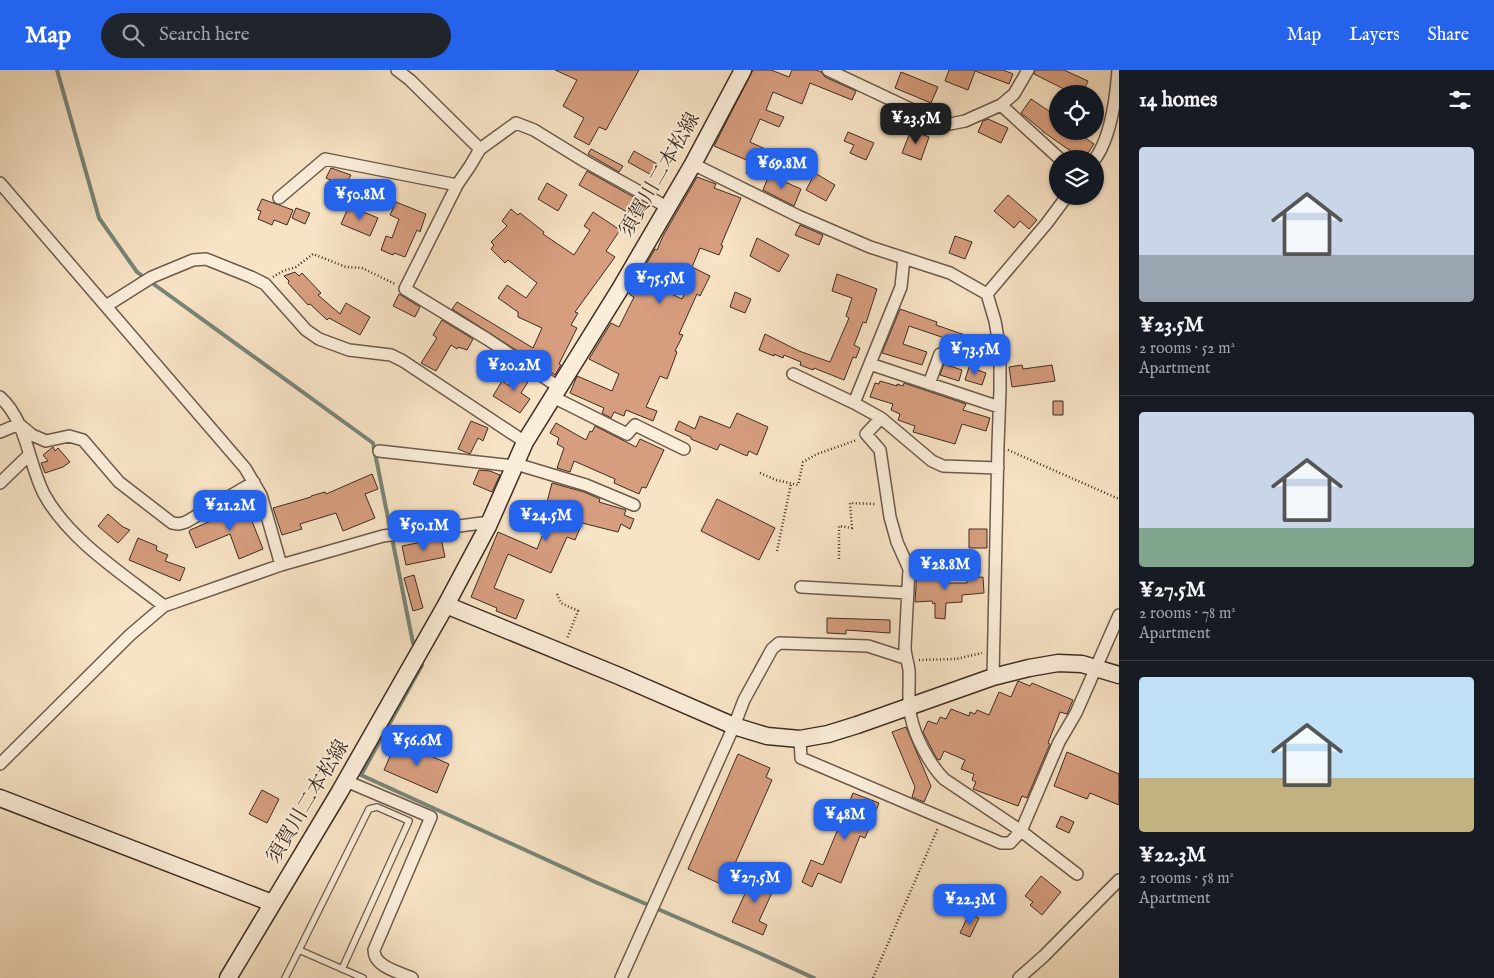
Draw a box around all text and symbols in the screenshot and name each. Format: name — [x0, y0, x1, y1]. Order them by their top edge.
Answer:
search box — [101, 13, 451, 58]
text: Map — [25, 20, 71, 51]
icon: search — [119, 21, 147, 49]
text: Search here — [159, 23, 250, 47]
text: Map — [1287, 24, 1321, 47]
text: Layers — [1349, 24, 1400, 47]
text: Share — [1428, 24, 1469, 47]
map controls — [1049, 85, 1104, 205]
button: locate — [1049, 85, 1104, 140]
icon: filters — [1446, 86, 1474, 114]
text: 14 homes — [1139, 87, 1217, 114]
pin: ¥23.5M — [875, 102, 957, 145]
street label: 須賀川二本松線 — [614, 108, 706, 242]
text: ¥23.5M — [891, 109, 941, 129]
pin: ¥69.8M — [741, 148, 823, 190]
button: layers — [1049, 150, 1104, 205]
text: ¥69.8M — [757, 154, 807, 174]
pin: ¥50.8M — [319, 178, 401, 221]
icon: home — [1262, 179, 1352, 269]
text: ¥50.8M — [335, 185, 385, 205]
pin: ¥75.5M — [619, 262, 701, 305]
text: ¥75.5M — [635, 269, 685, 289]
text: ¥23.5M — [1139, 312, 1204, 339]
pin: ¥73.5M — [934, 334, 1016, 376]
text: 2 rooms · 52 m² — [1139, 339, 1235, 359]
text: ¥73.5M — [950, 340, 1000, 360]
pin: ¥20.2M — [473, 350, 555, 392]
text: ¥20.2M — [487, 356, 541, 376]
text: Apartment — [1139, 359, 1210, 379]
icon: home — [1262, 445, 1352, 535]
pin: ¥21.2M — [189, 490, 271, 532]
text: ¥21.2M — [204, 496, 256, 516]
pin: ¥24.5M — [505, 500, 587, 542]
text: ¥24.5M — [520, 506, 572, 526]
pin: ¥50.1M — [383, 510, 465, 552]
text: ¥50.1M — [399, 516, 449, 536]
pin: ¥28.8M — [904, 548, 986, 591]
text: ¥28.8M — [920, 555, 970, 575]
text: ¥27.5M — [1139, 577, 1206, 604]
text: 2 rooms · 78 m² — [1139, 604, 1236, 624]
text: Apartment — [1139, 624, 1210, 644]
icon: home — [1262, 710, 1352, 800]
pin: ¥56.6M — [376, 724, 458, 767]
text: ¥56.6M — [392, 731, 442, 751]
street label: 須賀川二本松線 — [261, 736, 355, 868]
pin: ¥48M — [815, 798, 875, 841]
text: ¥48M — [825, 805, 865, 825]
text: ¥22.3M — [1139, 842, 1206, 869]
pin: ¥27.5M — [714, 862, 796, 904]
text: ¥27.5M — [730, 868, 780, 888]
text: 2 rooms · 58 m² — [1139, 869, 1234, 889]
pin: ¥22.3M — [929, 884, 1011, 926]
text: Apartment — [1139, 889, 1210, 909]
text: ¥22.3M — [944, 890, 996, 910]

